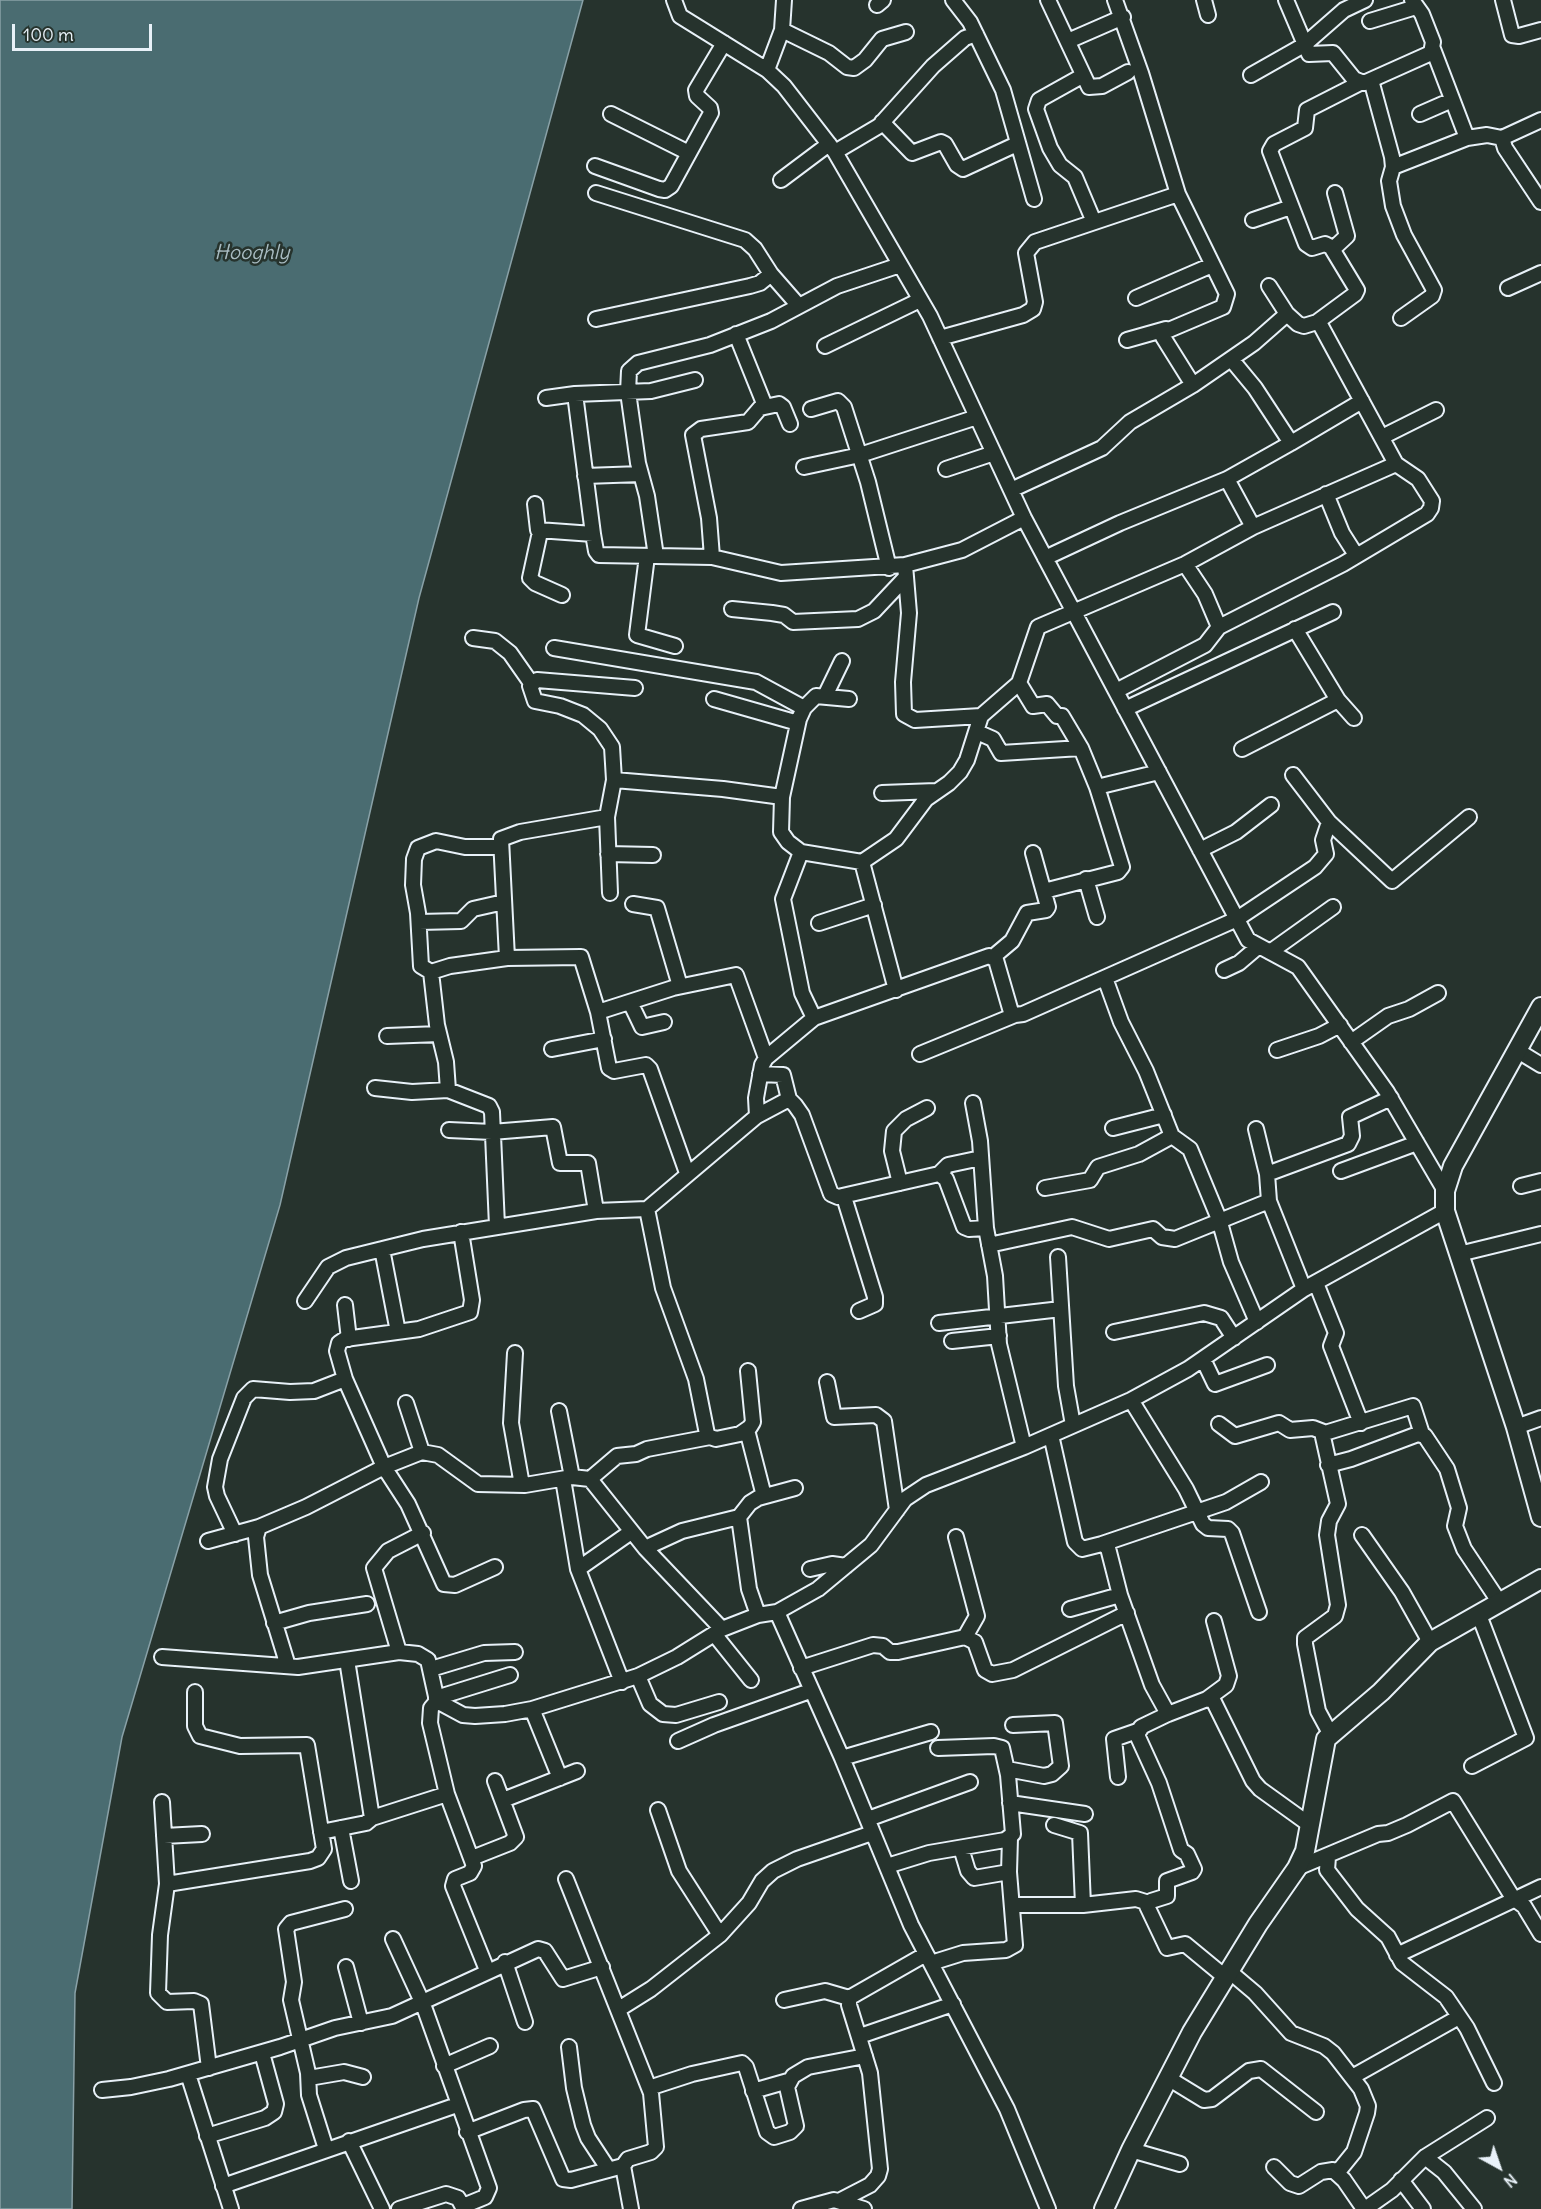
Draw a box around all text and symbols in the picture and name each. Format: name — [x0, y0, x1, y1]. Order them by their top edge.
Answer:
scale bar — [15, 12, 154, 50]
text: 100 m — [23, 23, 74, 46]
water label: Hooghly — [214, 241, 290, 265]
north arrow — [1469, 2137, 1529, 2197]
text: N — [1500, 2170, 1521, 2192]

